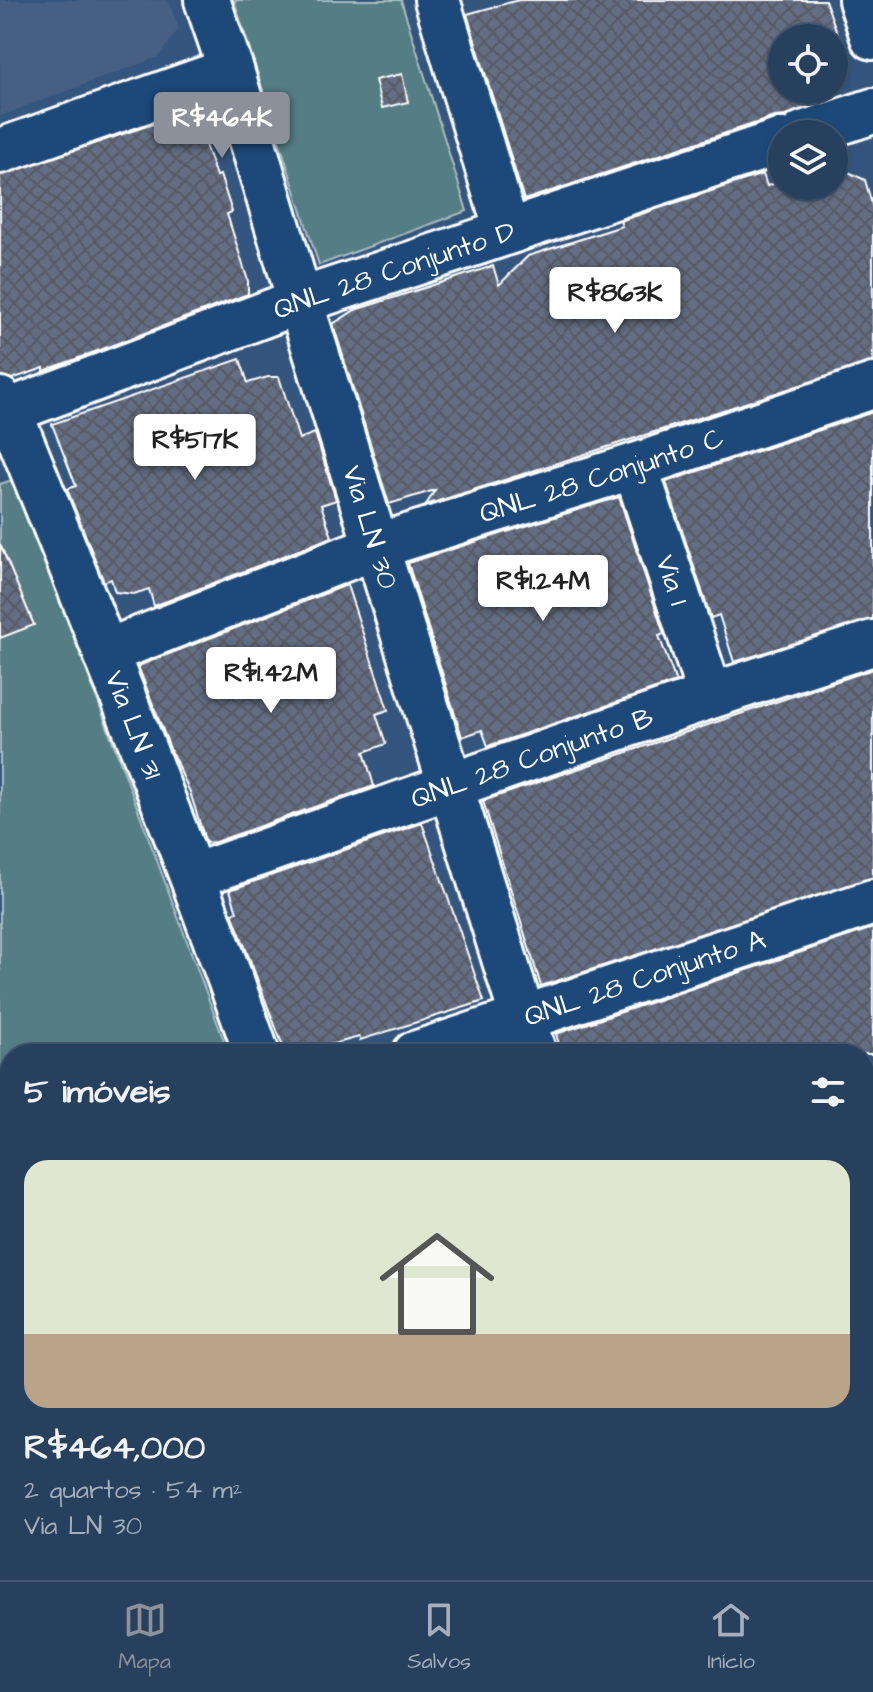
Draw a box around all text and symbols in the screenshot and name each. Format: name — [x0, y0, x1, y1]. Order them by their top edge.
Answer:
map controls — [768, 24, 848, 200]
button: locate — [768, 24, 848, 104]
pin: R$464K — [157, 92, 287, 160]
text: R$464K — [172, 100, 272, 136]
button: layers — [768, 120, 848, 200]
street label: QNL 28 Conjunto D — [267, 212, 520, 329]
pin: R$863K — [550, 267, 680, 335]
text: R$863K — [567, 275, 663, 311]
pin: R$517K — [130, 414, 260, 482]
street label: QNL 28 Conjunto C — [474, 418, 729, 533]
text: R$517K — [152, 422, 238, 458]
street label: Via LN 30 — [333, 461, 408, 594]
street label: Via 1 — [646, 550, 699, 611]
pin: R$1.24M — [469, 555, 617, 623]
text: R$1.24M — [496, 563, 590, 599]
pin: R$1.42M — [197, 647, 345, 715]
text: R$1.42M — [224, 655, 318, 691]
street label: Via LN 31 — [95, 665, 173, 785]
street label: QNL 28 Conjunto B — [405, 697, 659, 818]
street label: QNL 28 Conjunto A — [519, 919, 771, 1036]
text: 5 imóveis — [24, 1068, 171, 1116]
icon: filters — [806, 1070, 850, 1114]
icon: home — [365, 1212, 509, 1356]
text: R$464,000 — [24, 1424, 205, 1472]
text: 2 quartos · 54 m² — [24, 1472, 243, 1508]
text: Via LN 30 — [24, 1508, 142, 1544]
tab: Mapa — [118, 1598, 171, 1677]
tab: Salvos — [407, 1598, 471, 1677]
tab: Início — [707, 1598, 755, 1677]

